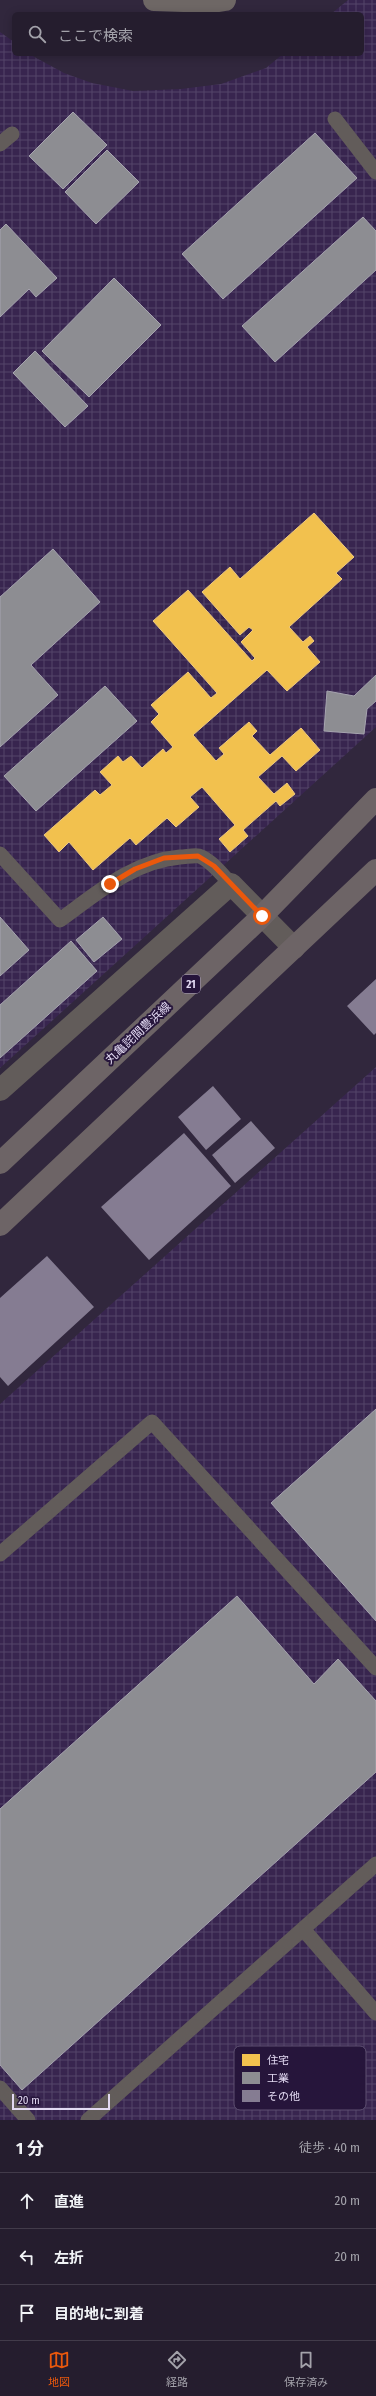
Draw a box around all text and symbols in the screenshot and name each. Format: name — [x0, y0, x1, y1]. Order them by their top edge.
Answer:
search box — [12, 12, 364, 56]
icon: search — [26, 23, 48, 45]
text: ここで検索 — [58, 27, 133, 45]
route end — [101, 875, 119, 893]
route start — [253, 907, 271, 925]
road number: 21 — [182, 975, 200, 993]
street label: 丸亀詫間豊浜線 — [103, 999, 173, 1067]
legend — [234, 2046, 366, 2110]
text: 住宅 — [267, 2054, 289, 2067]
text: 工業 — [267, 2072, 289, 2085]
text: その他 — [267, 2090, 300, 2103]
scale bar — [12, 2092, 110, 2111]
text: 20 m — [18, 2094, 40, 2107]
text: 1 分 — [16, 2138, 44, 2159]
text: 徒歩 · 40 m — [299, 2140, 360, 2155]
icon: ahead — [16, 2190, 38, 2212]
text: 直進 — [54, 2193, 84, 2211]
text: 20 m — [334, 2193, 360, 2208]
icon: left — [16, 2246, 38, 2268]
text: 左折 — [54, 2249, 84, 2267]
text: 20 m — [334, 2249, 360, 2264]
icon: arrive — [16, 2302, 38, 2324]
text: 目的地に到着 — [54, 2305, 144, 2323]
tab: 地図 — [48, 2349, 70, 2389]
tab: 経路 — [166, 2349, 188, 2389]
tab: 保存済み — [284, 2349, 328, 2389]

